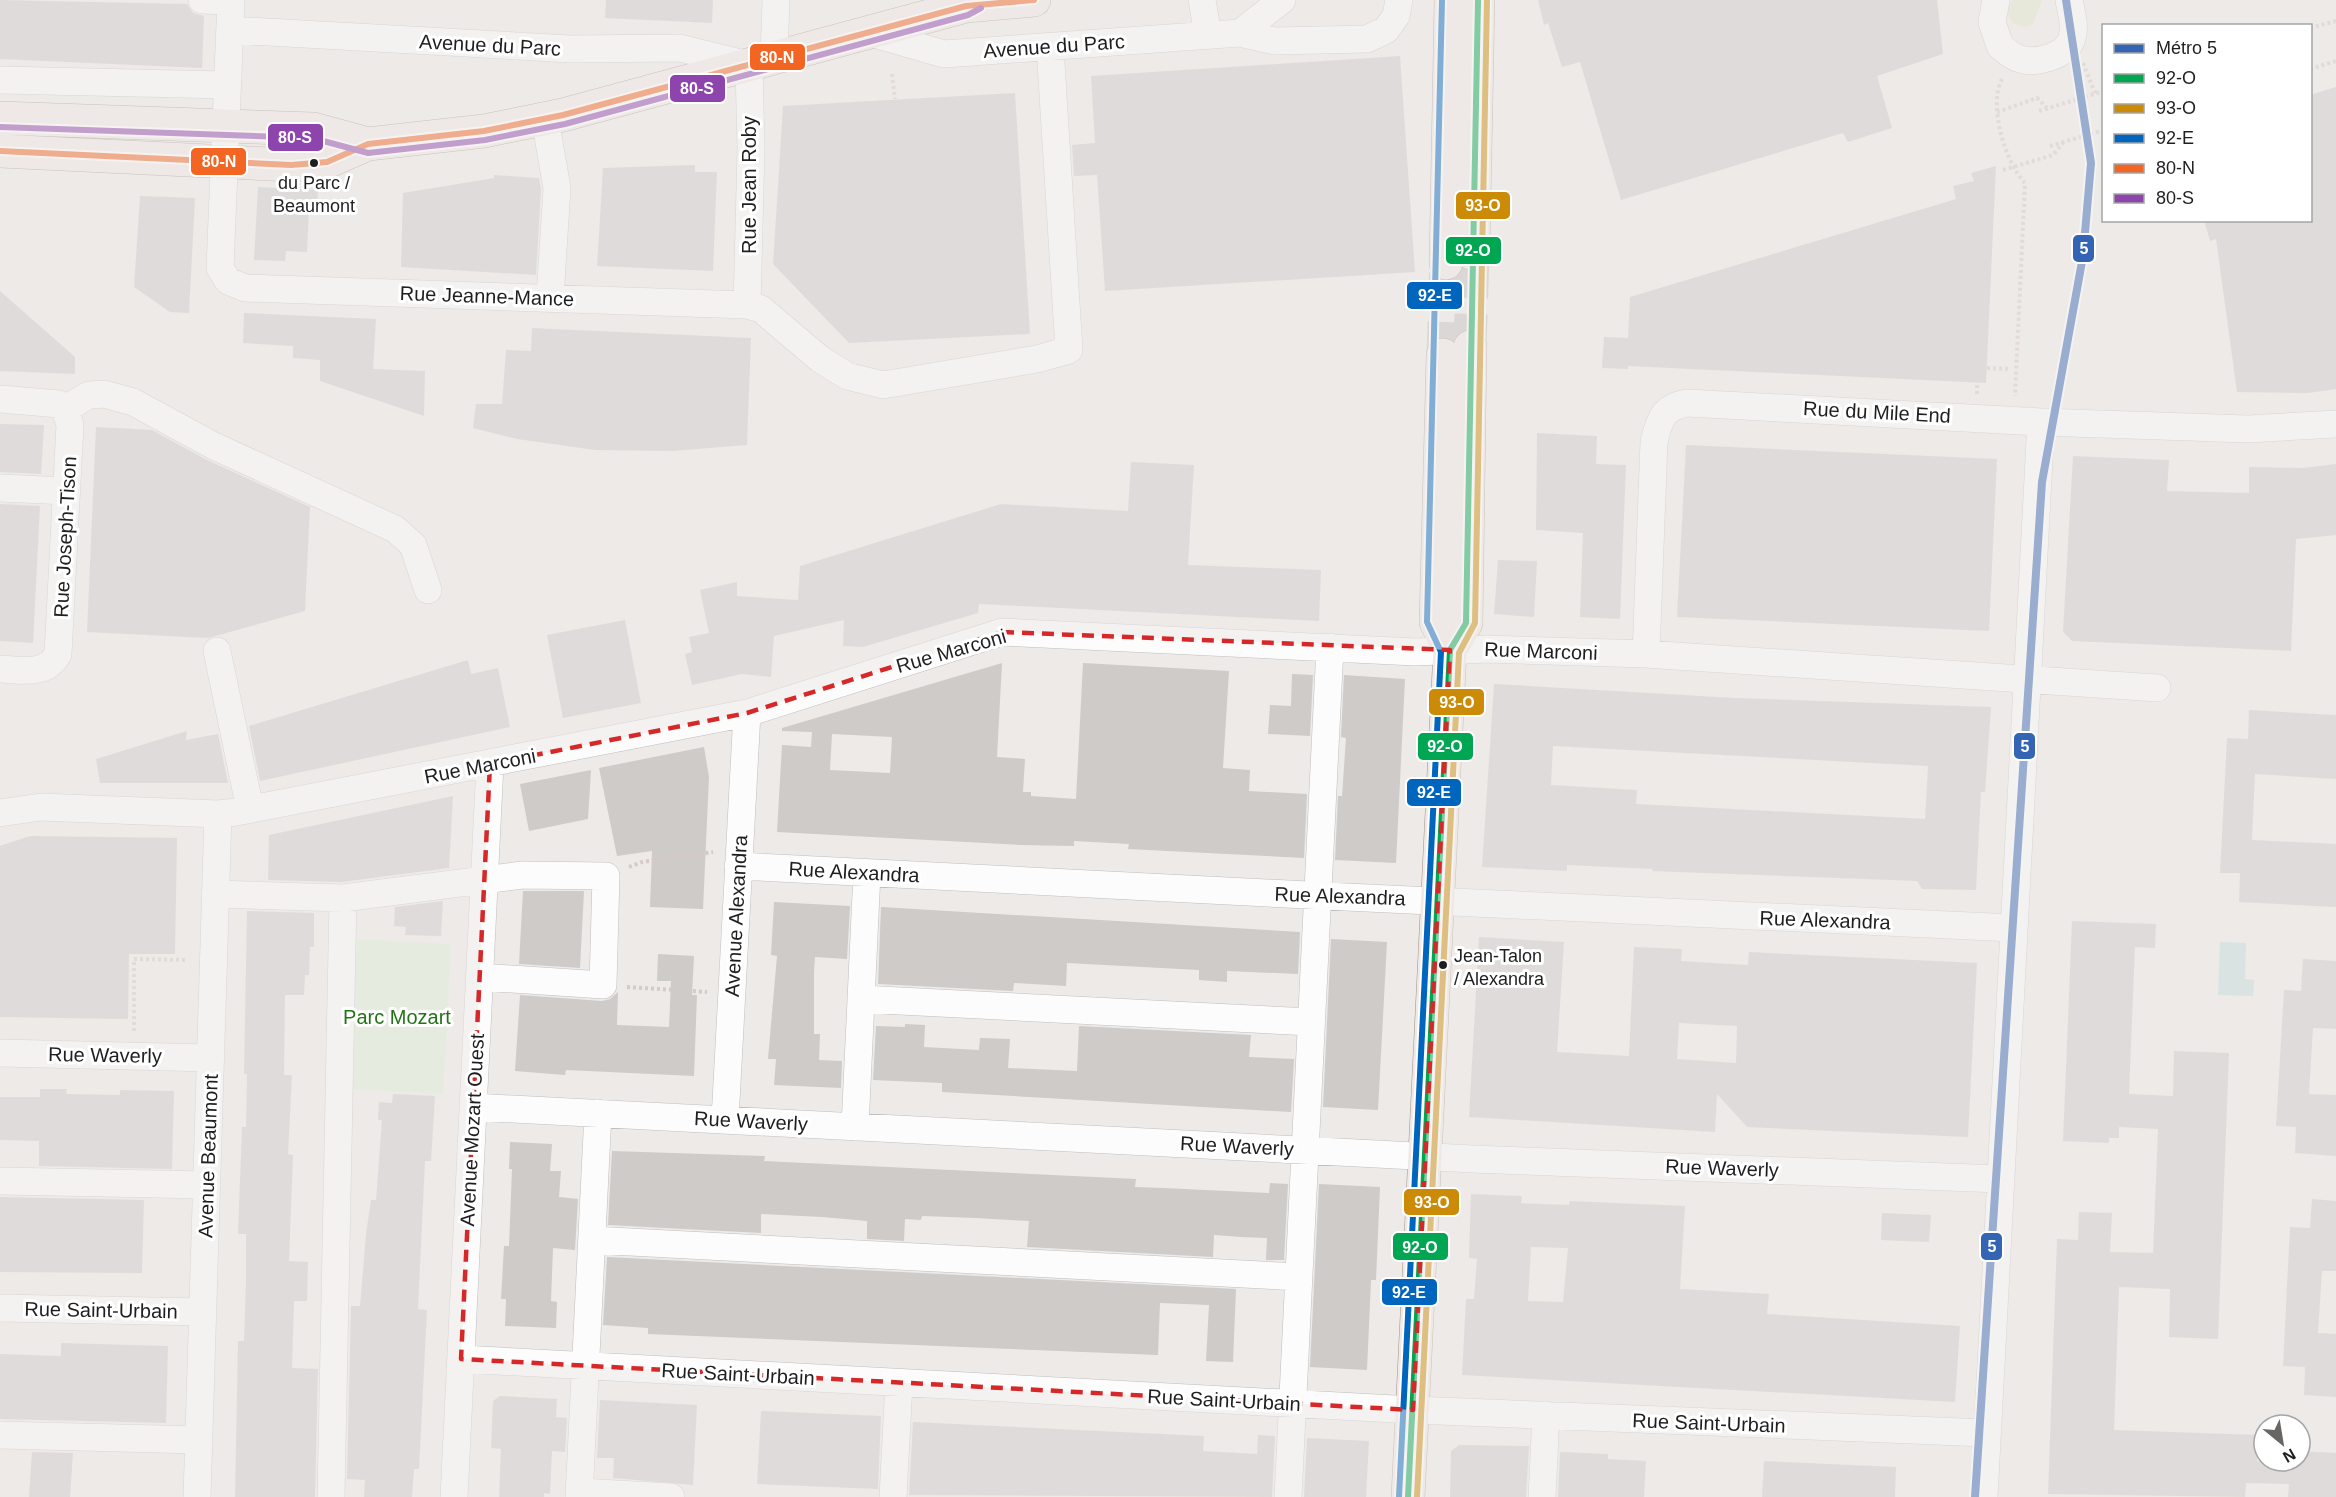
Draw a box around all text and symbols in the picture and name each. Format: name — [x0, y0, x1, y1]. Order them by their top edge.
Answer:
legend — [2102, 24, 2312, 222]
street label: Avenue du Parc — [419, 30, 561, 60]
street label: Avenue du Parc — [982, 30, 1126, 62]
text: Métro 5 — [2156, 38, 2217, 58]
line badge: 80-N — [749, 43, 806, 71]
text: 80-N — [760, 49, 794, 66]
text: 92-O — [2156, 68, 2196, 88]
line badge: 80-S — [669, 74, 726, 103]
text: 80-S — [680, 80, 714, 97]
text: 93-O — [2156, 98, 2196, 118]
street label: Rue Jean Roby — [738, 116, 760, 254]
line badge: 80-S — [267, 123, 324, 152]
text: 92-E — [2156, 128, 2194, 148]
text: 80-S — [278, 129, 312, 146]
line badge: 80-N — [190, 147, 247, 176]
text: 80-N — [202, 153, 236, 170]
marker: du Parc / Beaumont — [308, 157, 320, 169]
text: 80-N — [2156, 158, 2195, 178]
place label: du Parc / Beaumont — [273, 173, 355, 216]
text: 80-S — [2156, 188, 2194, 208]
line badge: 93-O — [1455, 191, 1511, 220]
text: 93-O — [1465, 197, 1501, 214]
line badge: 5 — [2072, 234, 2095, 263]
line badge: 92-O — [1445, 236, 1502, 265]
text: 5 — [2080, 240, 2089, 257]
text: 92-O — [1455, 242, 1491, 259]
line badge: 92-E — [1406, 281, 1463, 310]
street label: Rue Jeanne-Mance — [399, 282, 575, 310]
text: 92-E — [1418, 287, 1452, 304]
street label: Rue du Mile End — [1803, 397, 1951, 427]
street label: Rue Joseph-Tison — [50, 456, 80, 618]
street label: Rue Marconi — [893, 625, 1009, 677]
street label: Rue Marconi — [1484, 638, 1598, 664]
line badge: 93-O — [1428, 688, 1485, 716]
text: 93-O — [1439, 694, 1475, 711]
line badge: 92-O — [1417, 732, 1474, 761]
line badge: 5 — [2013, 732, 2036, 760]
text: 92-O — [1427, 738, 1463, 755]
text: 5 — [2021, 738, 2030, 755]
street label: Rue Marconi — [422, 744, 538, 788]
line badge: 92-E — [1406, 778, 1462, 807]
text: 92-E — [1417, 784, 1451, 801]
street label: Avenue Alexandra — [721, 834, 751, 997]
street label: Rue Alexandra — [788, 858, 921, 886]
street label: Rue Alexandra — [1274, 883, 1407, 909]
street label: Rue Alexandra — [1759, 907, 1892, 933]
place label: Jean-Talon / Alexandra — [1454, 946, 1545, 989]
marker: Jean-Talon / Alexandra — [1437, 959, 1449, 971]
park label: Parc Mozart — [343, 1006, 451, 1028]
street label: Avenue Mozart Ouest — [456, 1033, 488, 1227]
street label: Rue Waverly — [48, 1043, 162, 1067]
street label: Avenue Beaumont — [194, 1073, 222, 1238]
street label: Rue Waverly — [694, 1107, 808, 1135]
street label: Rue Waverly — [1180, 1132, 1294, 1160]
street label: Rue Waverly — [1665, 1155, 1779, 1181]
line badge: 93-O — [1403, 1188, 1460, 1216]
text: 93-O — [1414, 1194, 1450, 1211]
line badge: 92-O — [1392, 1232, 1449, 1261]
line badge: 5 — [1980, 1232, 2003, 1261]
text: 5 — [1988, 1238, 1997, 1255]
text: 92-O — [1402, 1239, 1438, 1256]
line badge: 92-E — [1381, 1278, 1438, 1306]
text: 92-E — [1392, 1284, 1426, 1301]
street label: Rue Saint-Urbain — [24, 1298, 178, 1322]
street label: Rue Saint-Urbain — [661, 1359, 815, 1389]
street label: Rue Saint-Urbain — [1147, 1385, 1301, 1415]
street label: Rue Saint-Urbain — [1632, 1409, 1786, 1437]
north arrow — [2252, 1413, 2312, 1473]
text: N — [2280, 1445, 2299, 1466]

